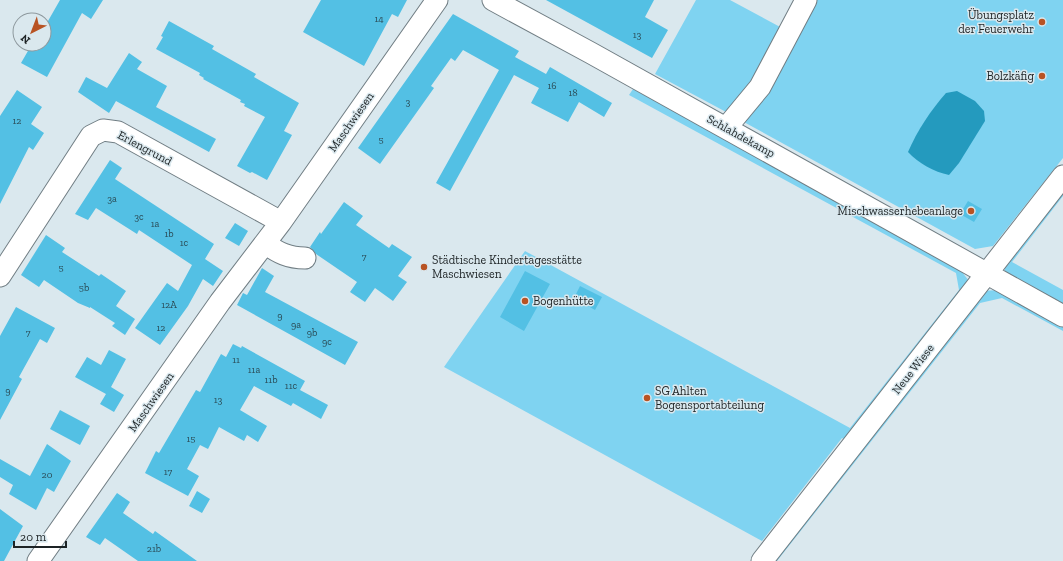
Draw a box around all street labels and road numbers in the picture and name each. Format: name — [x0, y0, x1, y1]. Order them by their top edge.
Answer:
street label: Maschwiesen — [325, 89, 377, 154]
street label: Schlahdekamp — [705, 112, 778, 161]
street label: Erlengrund — [115, 128, 175, 168]
street label: Neue Wiese — [889, 341, 937, 397]
street label: Maschwiesen — [125, 369, 177, 434]

